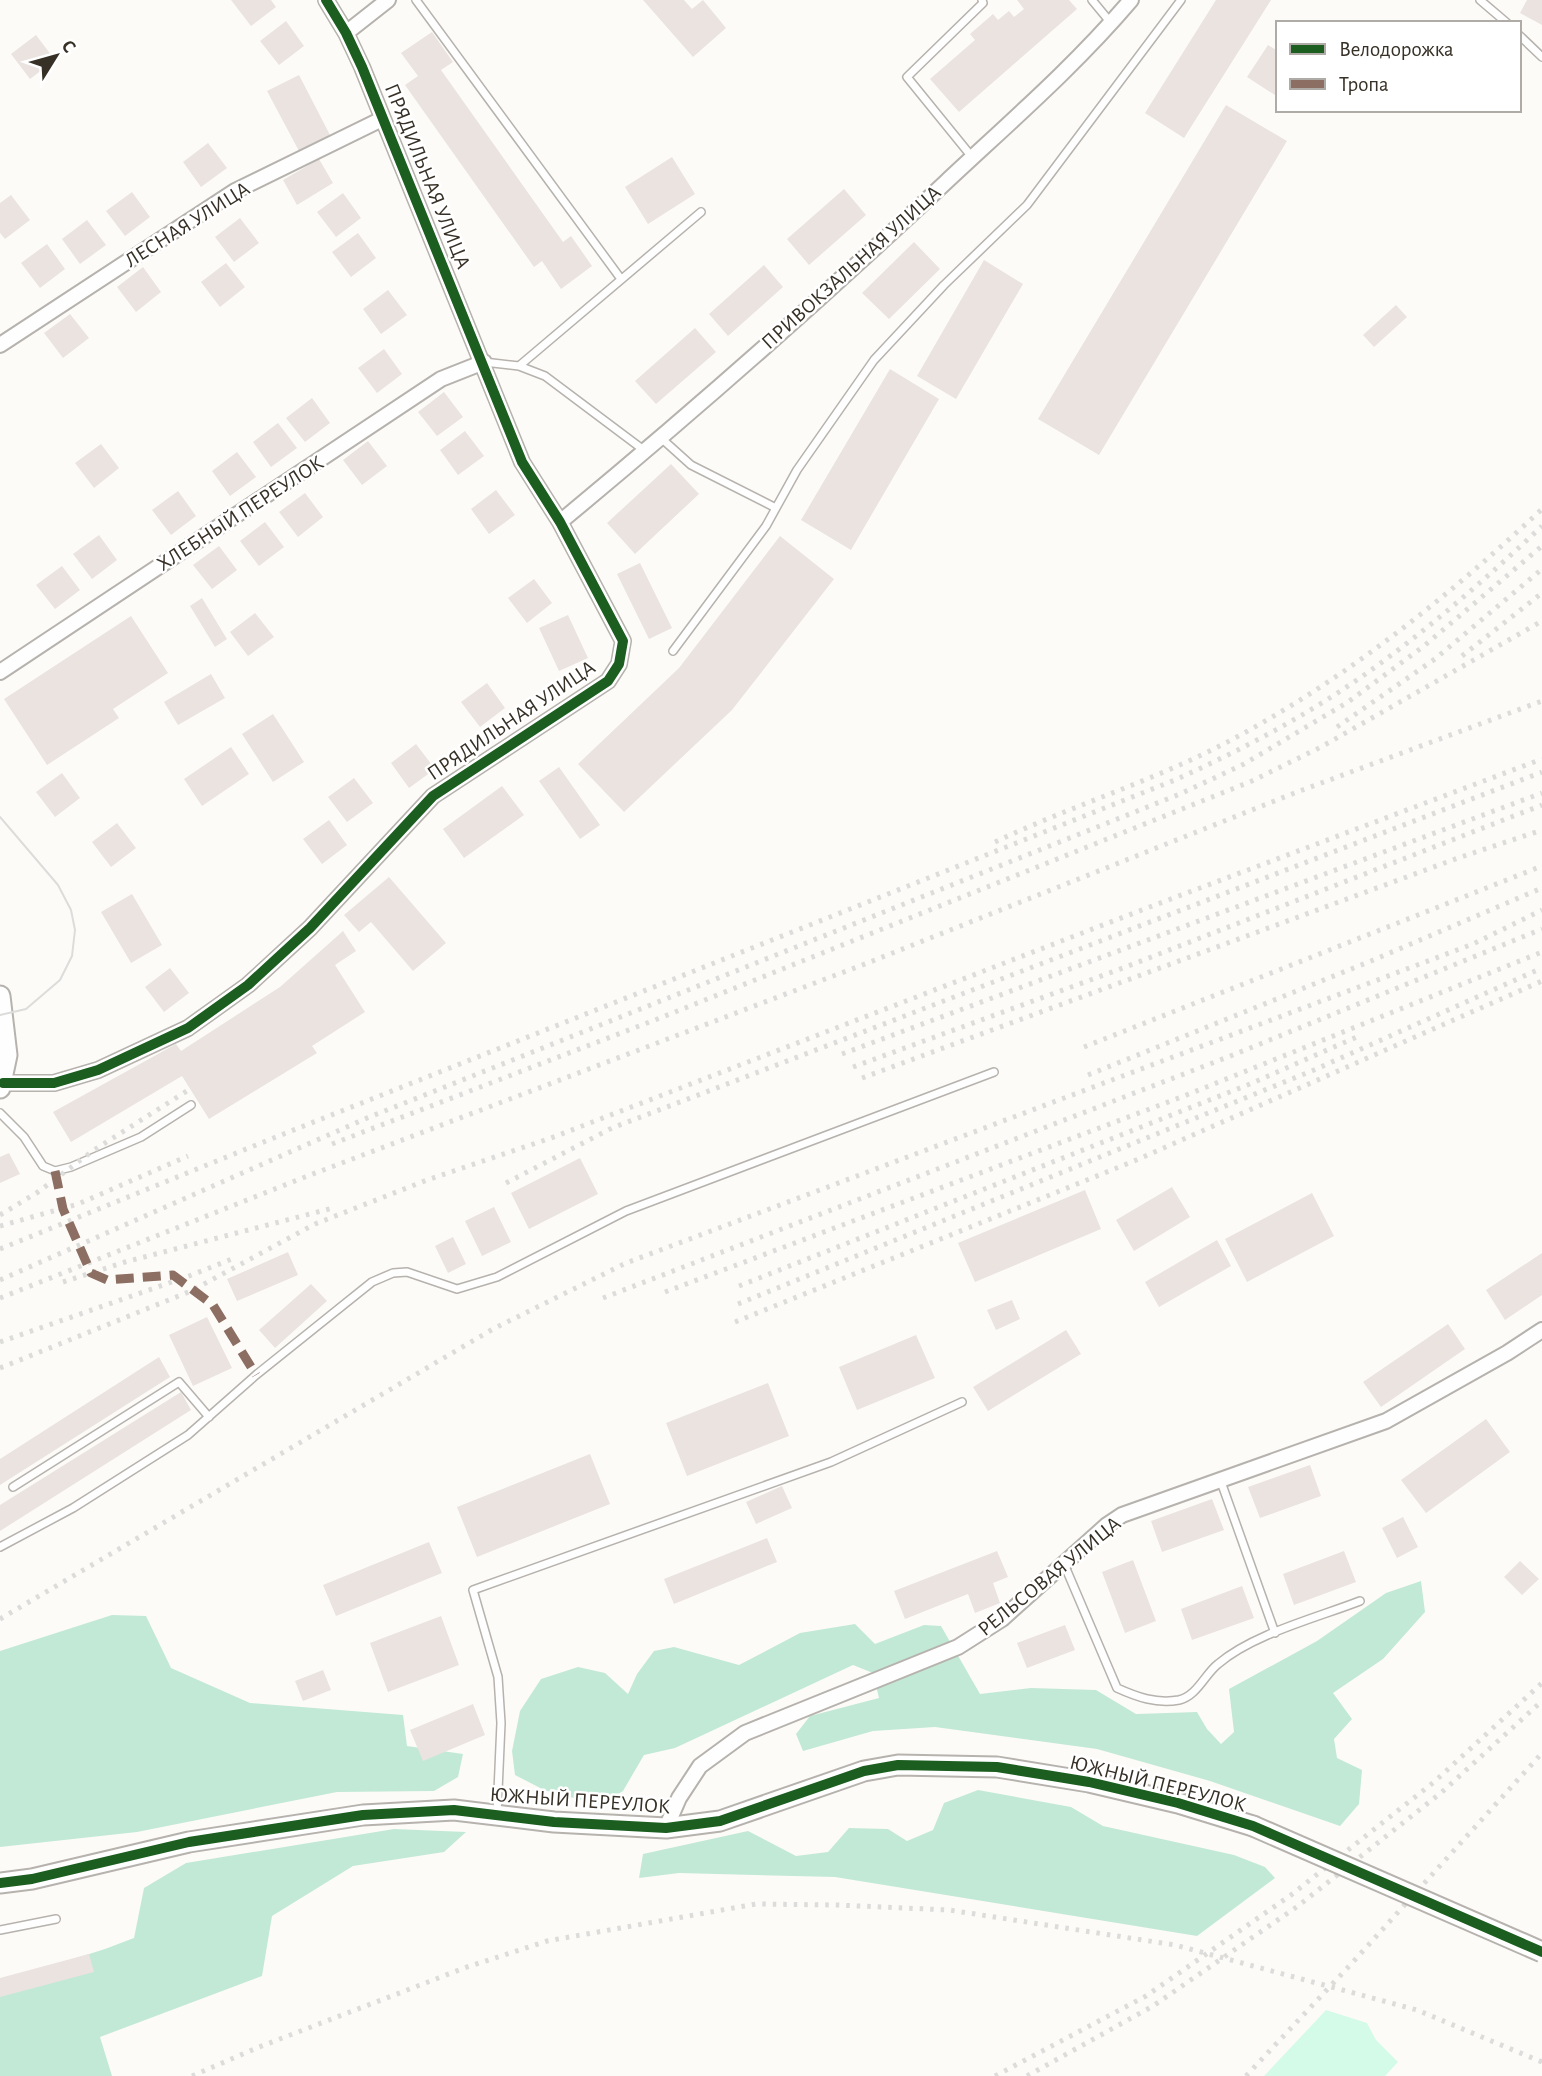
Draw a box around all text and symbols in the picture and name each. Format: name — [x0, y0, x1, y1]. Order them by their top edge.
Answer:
north arrow — [21, 21, 91, 91]
legend — [1276, 21, 1521, 112]
text: С — [58, 37, 79, 57]
text: Велодорожка — [1339, 39, 1454, 60]
text: Тропа — [1339, 74, 1389, 95]
street label: ПРЯДИЛЬНАЯ УЛИЦА — [381, 81, 474, 272]
street label: ЛЕСНАЯ УЛИЦА — [121, 178, 253, 271]
street label: ПРИВОКЗАЛЬНАЯ УЛИЦА — [758, 182, 945, 353]
street label: ХЛЕБНЫЙ ПЕРЕУЛОК — [153, 451, 327, 575]
street label: ПРЯДИЛЬНАЯ УЛИЦА — [424, 657, 599, 784]
street label: РЕЛЬСОВАЯ УЛИЦА — [974, 1513, 1125, 1640]
street label: ЮЖНЫЙ ПЕРЕУЛОК — [1068, 1750, 1248, 1816]
street label: ЮЖНЫЙ ПЕРЕУЛОК — [489, 1783, 671, 1817]

